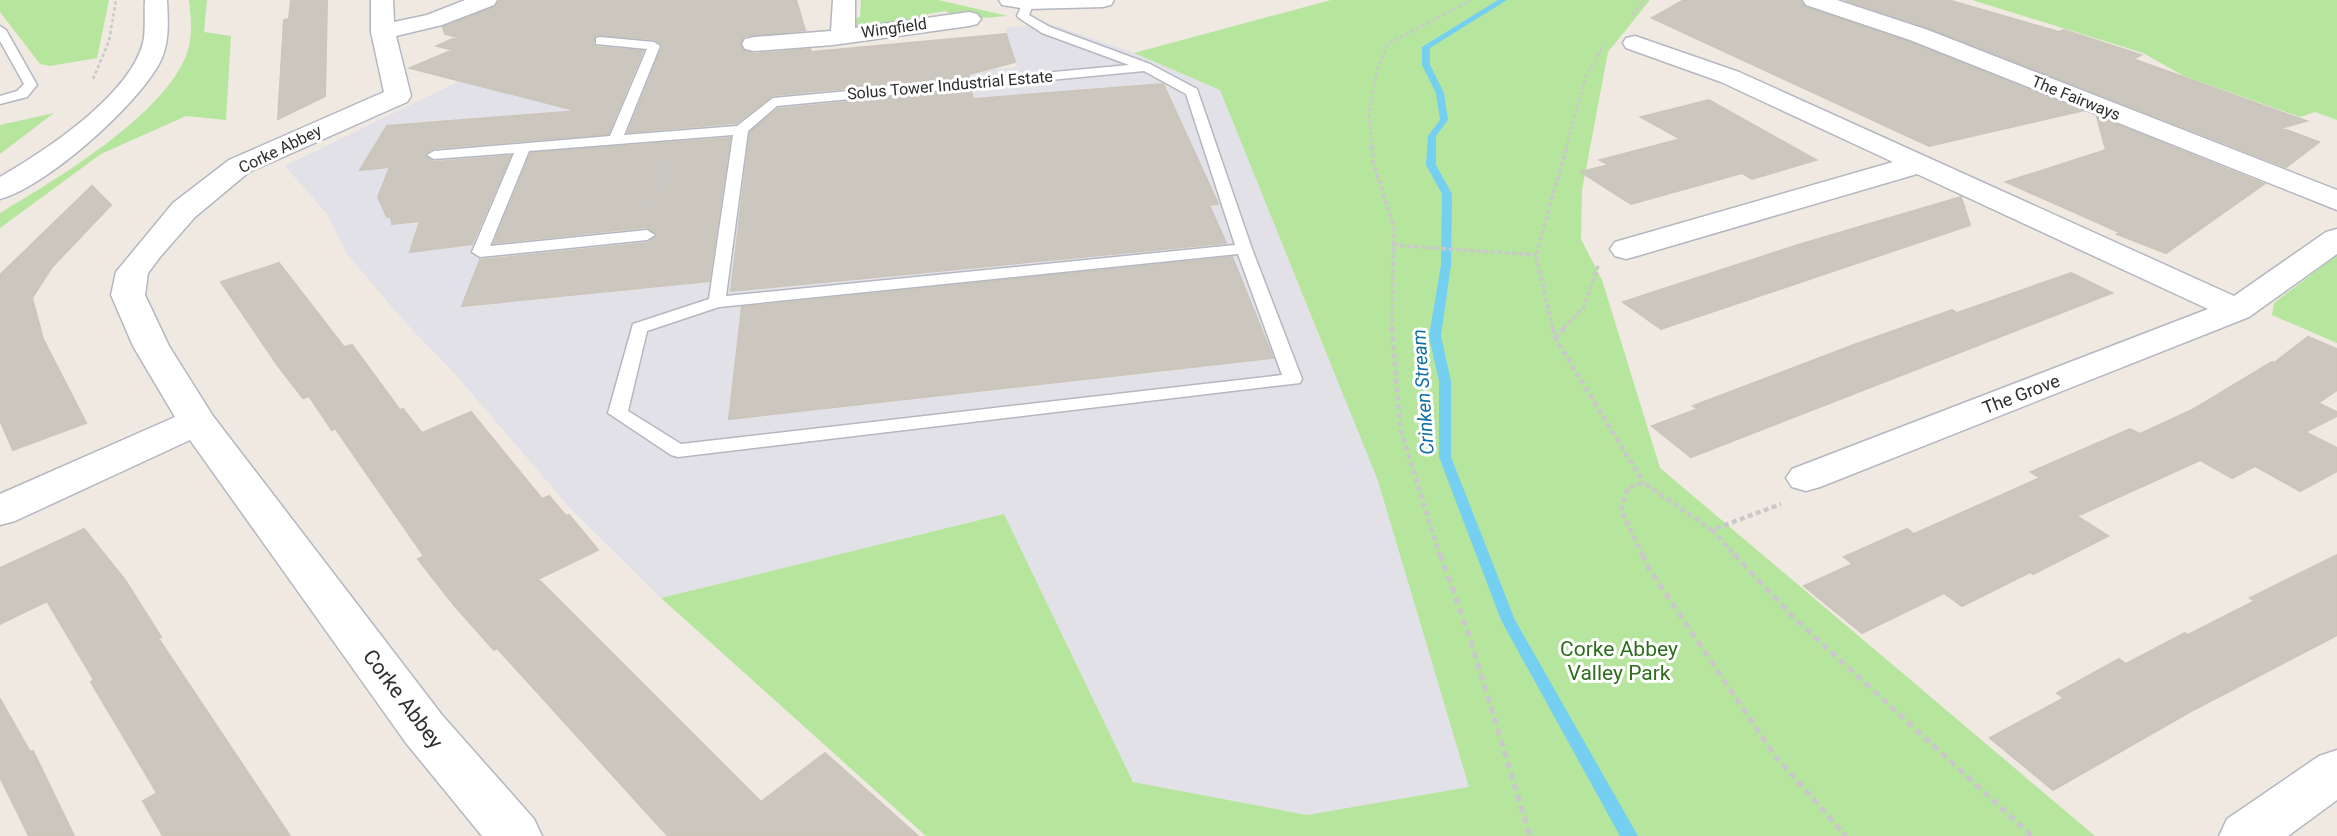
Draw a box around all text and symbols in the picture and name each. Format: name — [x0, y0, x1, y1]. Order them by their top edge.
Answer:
street label: Wingfield — [860, 14, 928, 42]
street label: Solus Tower Industrial Estate — [846, 67, 1054, 103]
street label: The Fairways — [2029, 72, 2123, 124]
street label: Corke Abbey — [236, 121, 325, 177]
water label: Crinken Stream — [1407, 329, 1439, 455]
street label: The Grove — [1979, 370, 2063, 418]
park label: Corke Abbey Valley Park — [1560, 637, 1678, 685]
street label: Corke Abbey — [358, 645, 448, 753]

